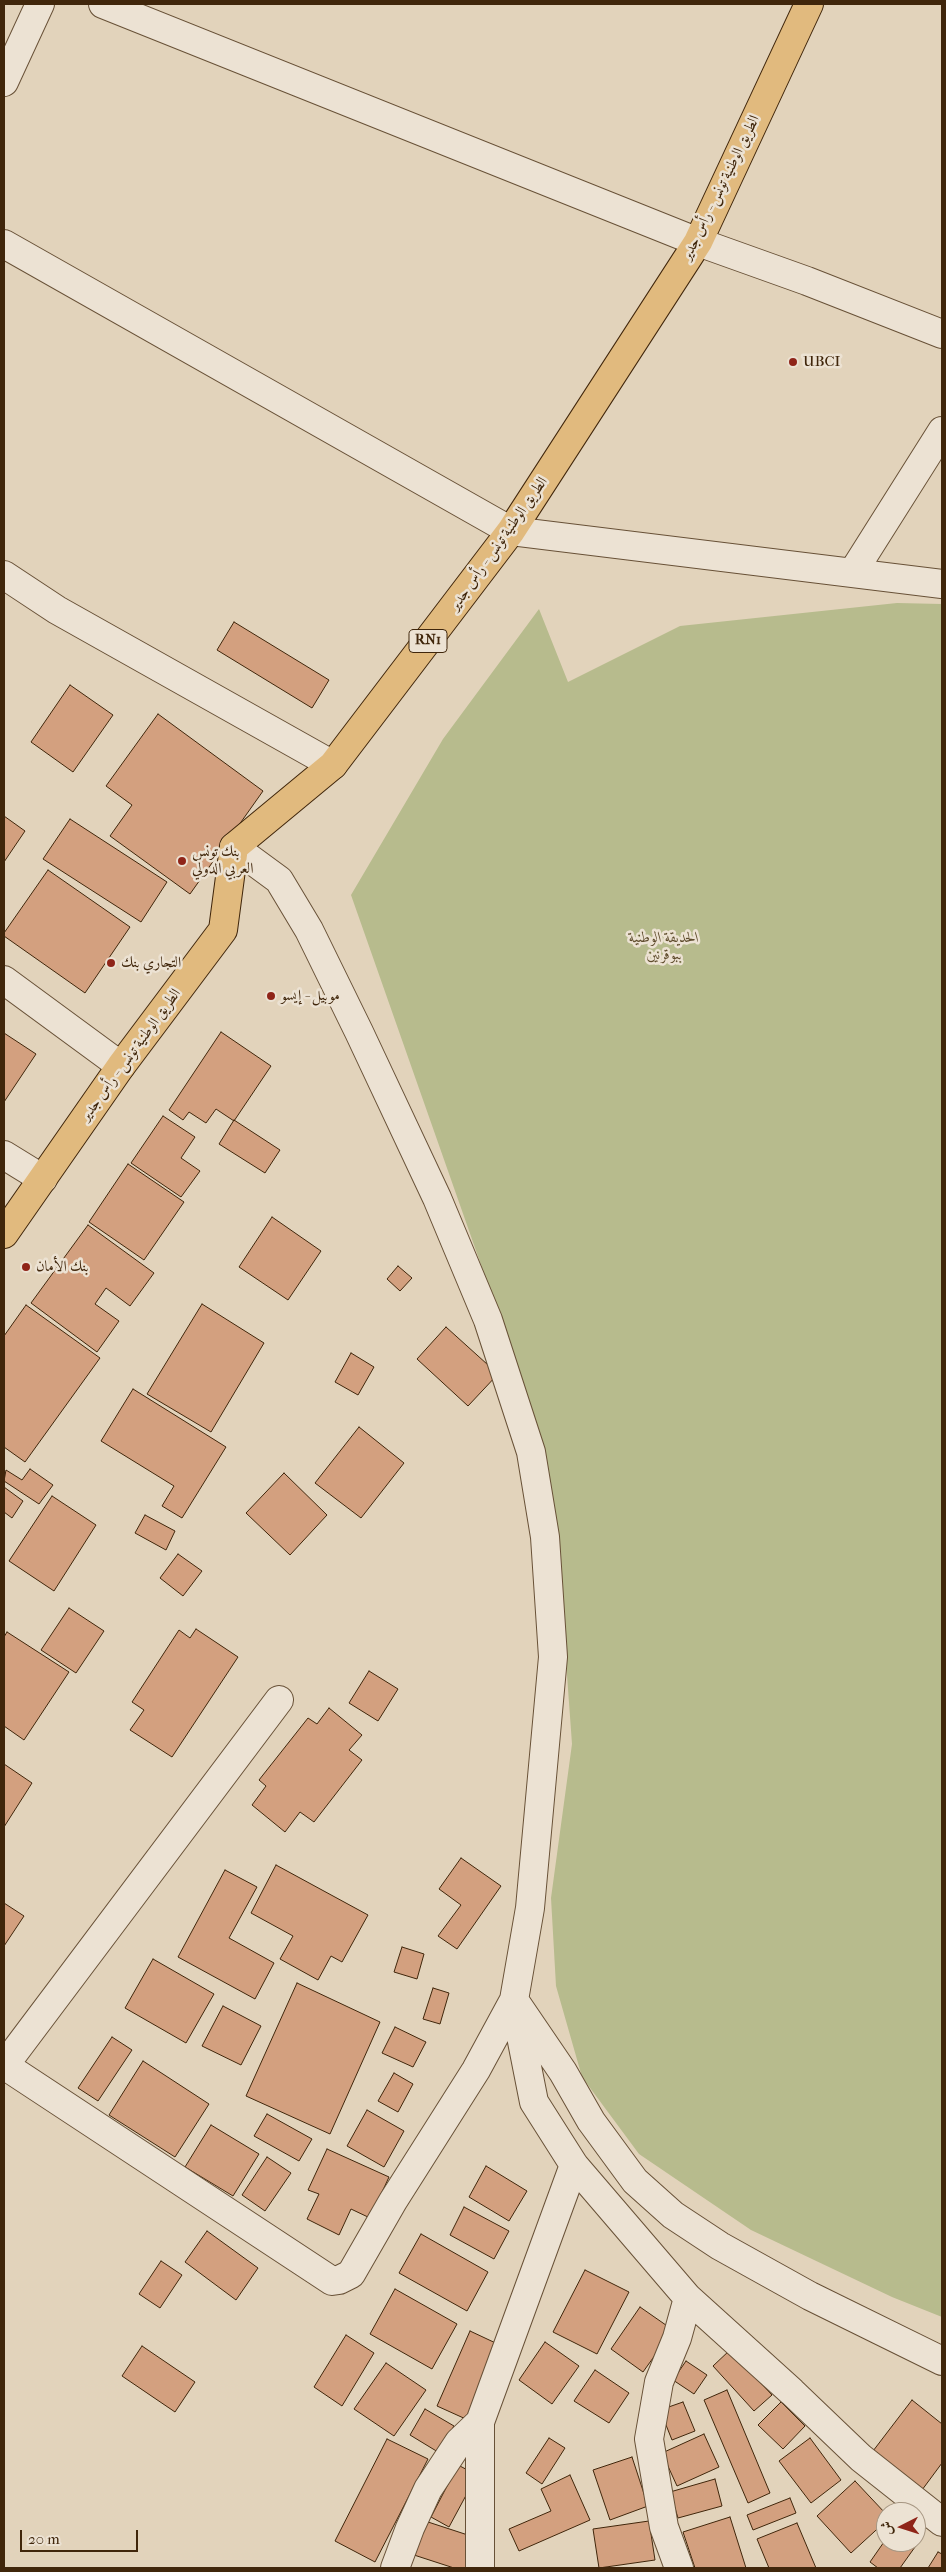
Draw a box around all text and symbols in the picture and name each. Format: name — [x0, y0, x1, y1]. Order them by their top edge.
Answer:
street label: الطريق الوطنية تونس - رأس جدير — [678, 113, 764, 263]
place label: UBCI — [803, 353, 840, 371]
marker: UBCI — [787, 356, 799, 368]
street label: الطريق الوطنية تونس - رأس جدير — [446, 474, 552, 614]
road number: RN1 — [409, 630, 447, 652]
place label: بنك تونس العربي الدولي — [192, 843, 253, 878]
marker: بنك تونس العربي الدولي — [176, 855, 188, 867]
park label: الحديقة الوطنية ببوقرنين — [629, 929, 699, 964]
place label: التجاري بنك — [121, 954, 181, 972]
marker: التجاري بنك — [105, 957, 117, 969]
street label: الطريق الوطنية تونس - رأس جدير — [77, 985, 185, 1125]
place label: موبيل - إيسو — [281, 987, 340, 1005]
marker: موبيل - إيسو — [265, 990, 277, 1002]
place label: بنك الأمان — [36, 1258, 89, 1276]
marker: بنك الأمان — [20, 1261, 32, 1273]
north arrow — [876, 2502, 926, 2552]
scale bar — [22, 2520, 140, 2552]
text: ش — [877, 2521, 896, 2536]
text: 20 m — [28, 2530, 60, 2548]

